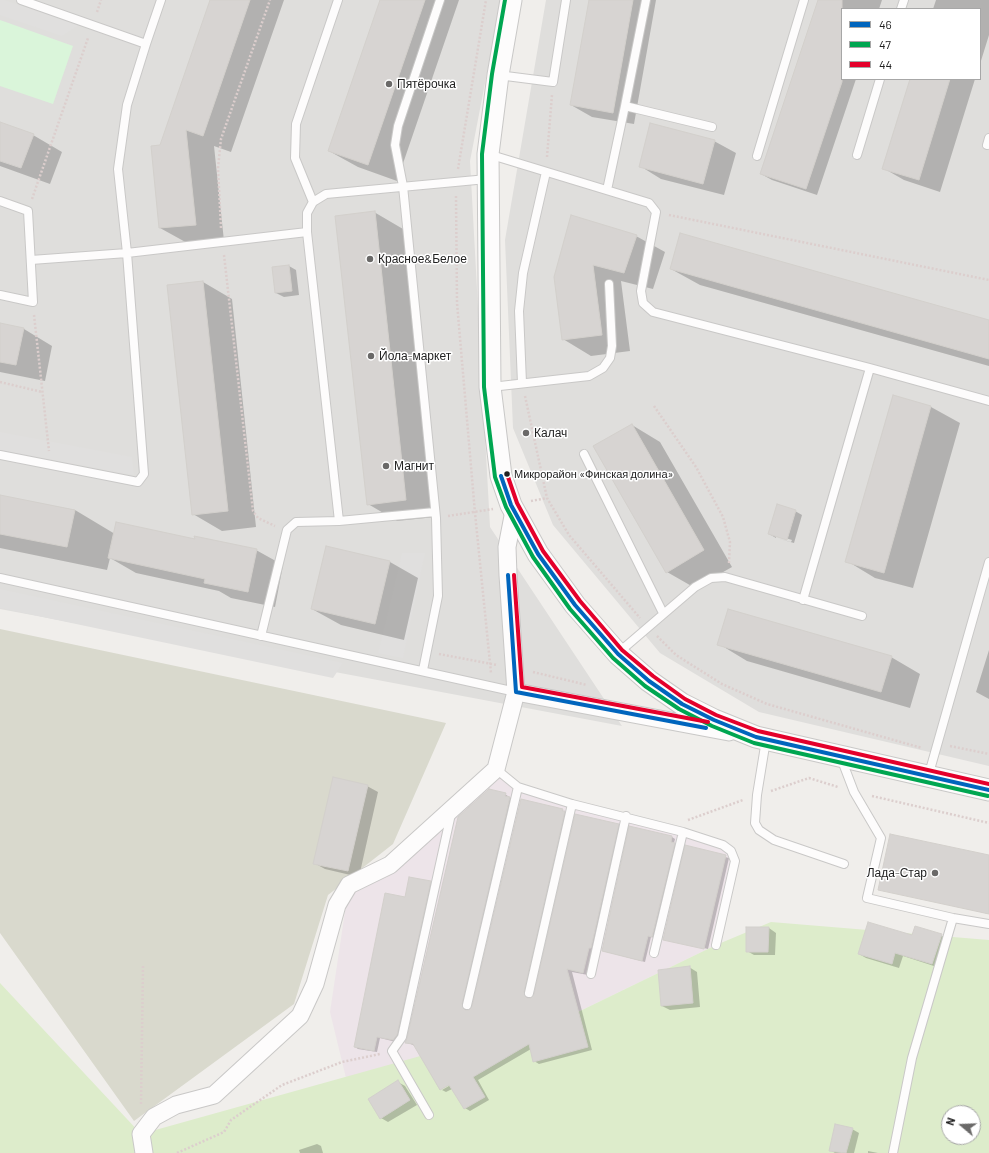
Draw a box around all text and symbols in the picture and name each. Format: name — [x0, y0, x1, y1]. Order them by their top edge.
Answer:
legend — [841, 8, 981, 80]
text: 46 — [879, 17, 892, 31]
text: 47 — [879, 37, 891, 51]
text: 44 — [879, 57, 892, 71]
place label: Пятёрочка — [397, 77, 456, 91]
marker: Пятёрочка — [384, 79, 394, 89]
place label: Красное&Белое — [378, 252, 467, 266]
marker: Красное&Белое — [365, 254, 375, 264]
place label: Йола-маркет — [379, 349, 451, 363]
marker: Йола-маркет — [366, 351, 376, 361]
place label: Калач — [534, 426, 567, 440]
marker: Калач — [521, 428, 531, 438]
place label: Магнит — [394, 459, 434, 473]
marker: Магнит — [381, 461, 391, 471]
place label: Микрорайон «Финская долина» — [514, 467, 673, 481]
marker: Микрорайон «Финская долина» — [502, 469, 512, 479]
place label: Лада-Стар — [867, 866, 927, 880]
marker: Лада-Стар — [930, 868, 940, 878]
north arrow — [941, 1105, 981, 1145]
text: N — [943, 1116, 957, 1127]

